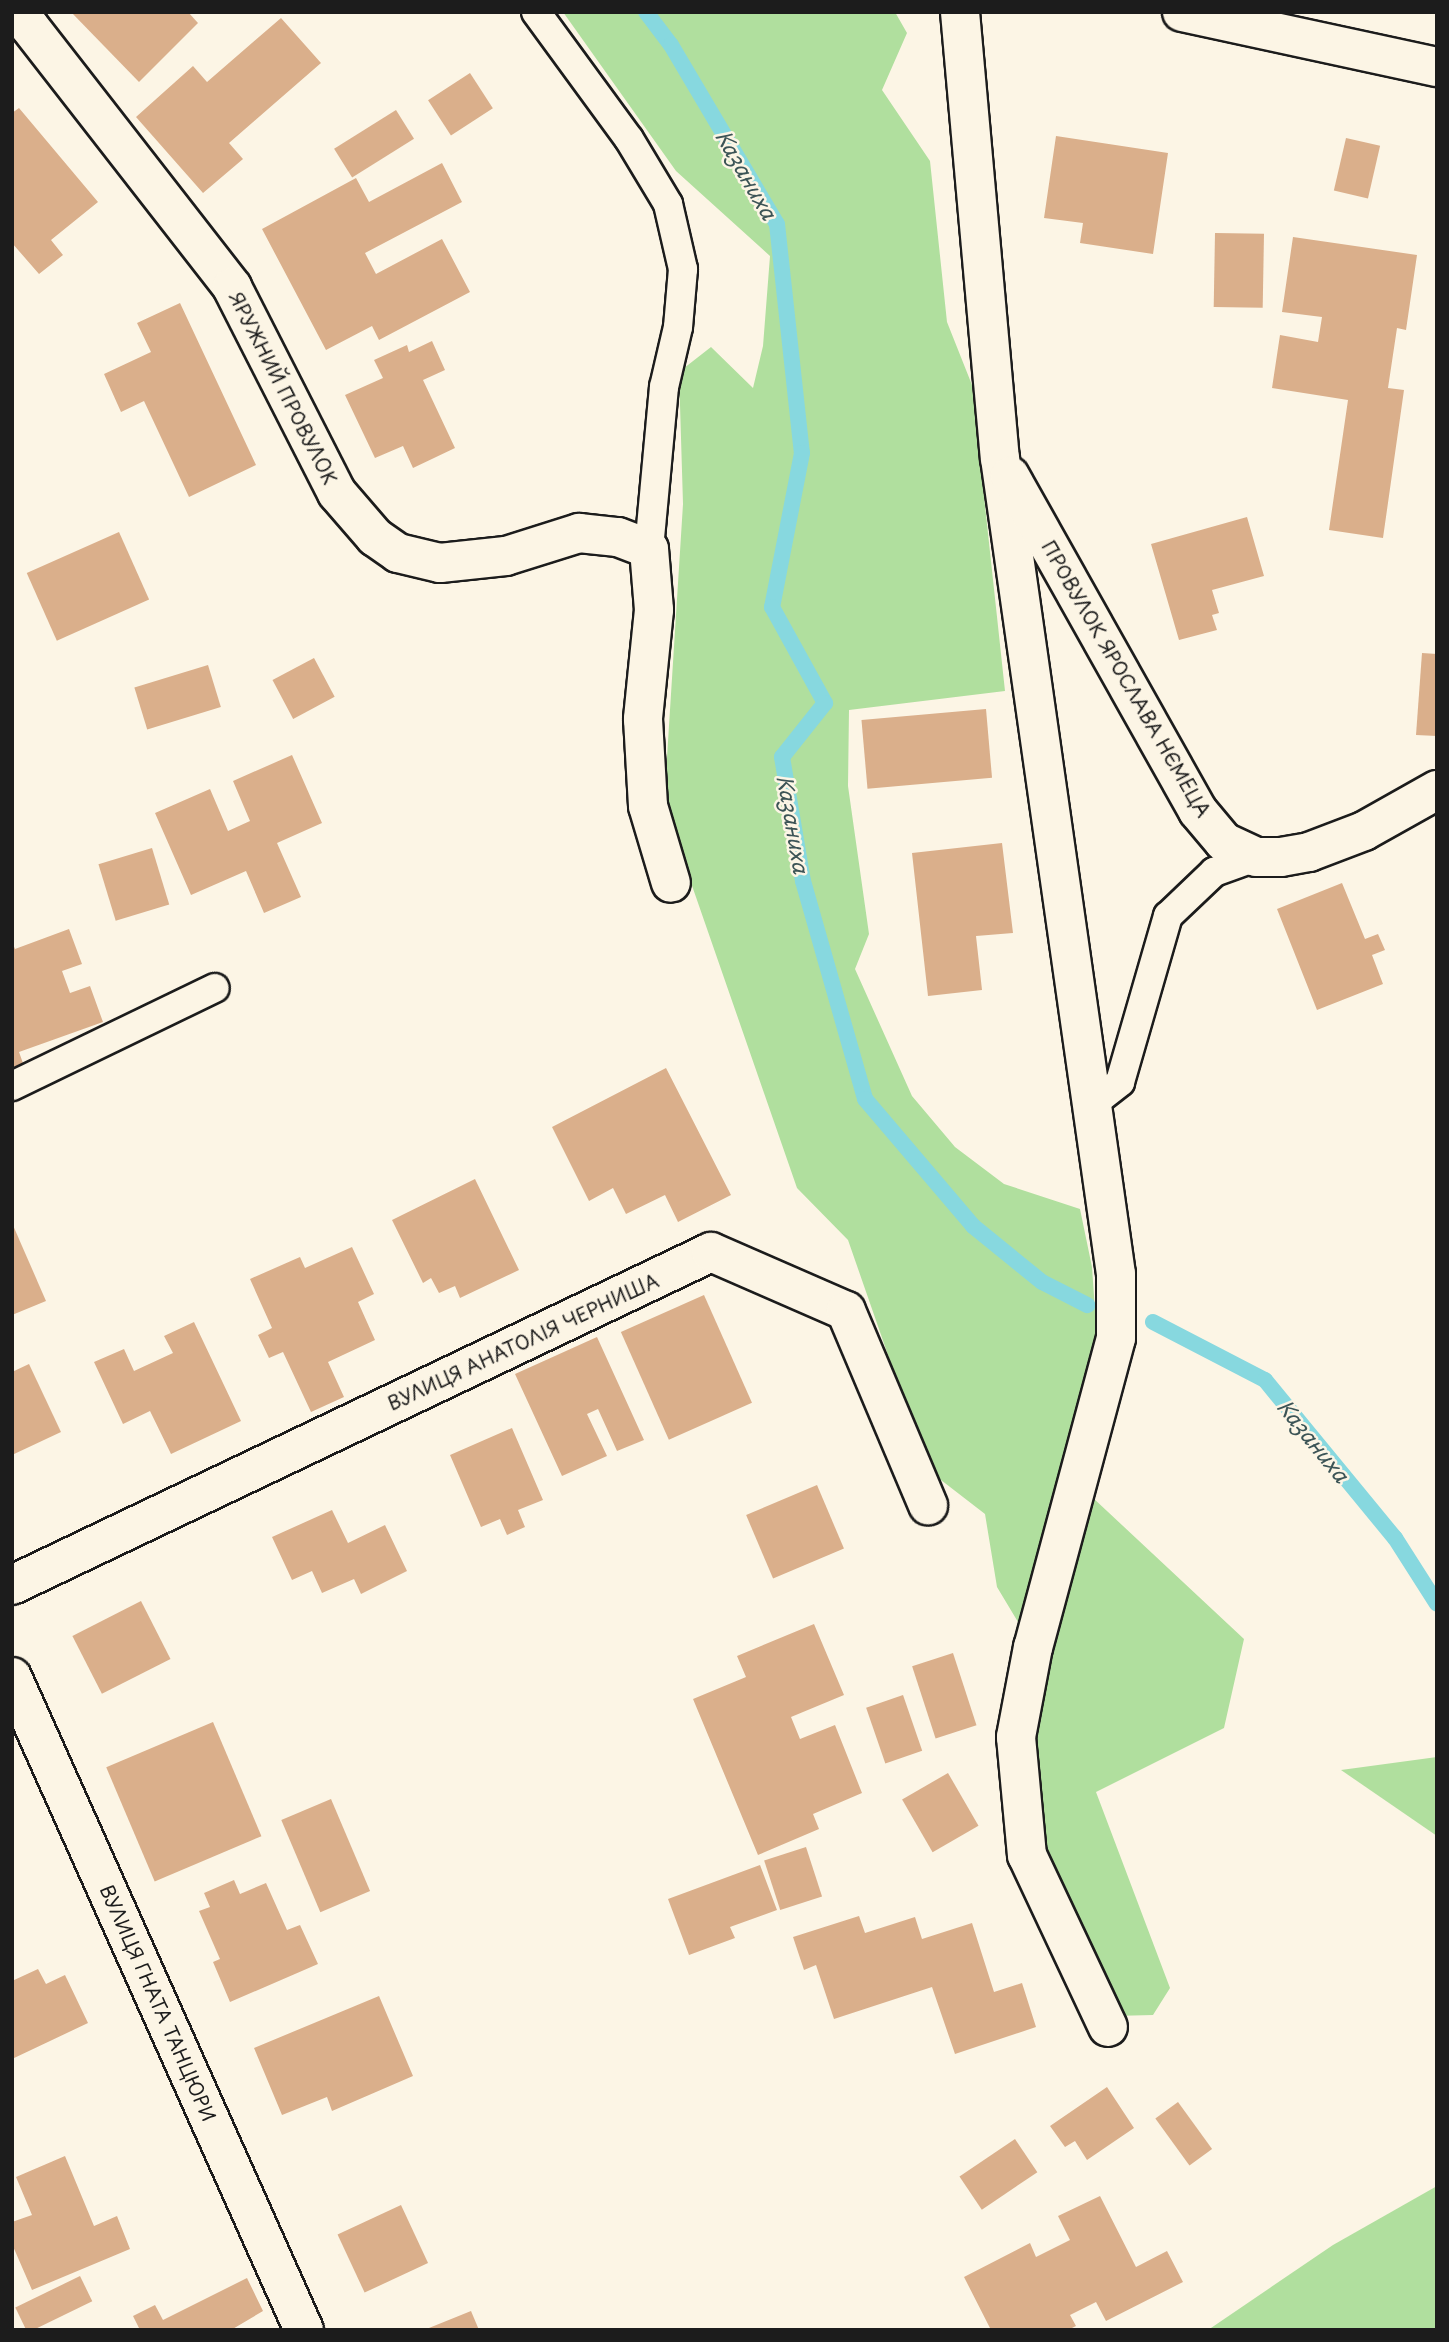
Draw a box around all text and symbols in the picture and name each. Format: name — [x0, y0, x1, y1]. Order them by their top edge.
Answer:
water label: Казаниха — [711, 125, 783, 223]
street label: ЯРУЖНИЙ ПРОВУЛОК — [224, 287, 342, 489]
street label: ПРОВУЛОК ЯРОСЛАВА НЄМЕЦА — [1037, 537, 1215, 821]
water label: Казаниха — [773, 773, 815, 875]
street label: ВУЛИЦЯ АНАТОЛІЯ ЧЕРНИША — [383, 1269, 663, 1415]
water label: Казаниха — [1273, 1393, 1355, 1487]
street label: ВУЛИЦЯ ГНАТА ТАНЦЮРИ — [95, 1880, 221, 2126]

